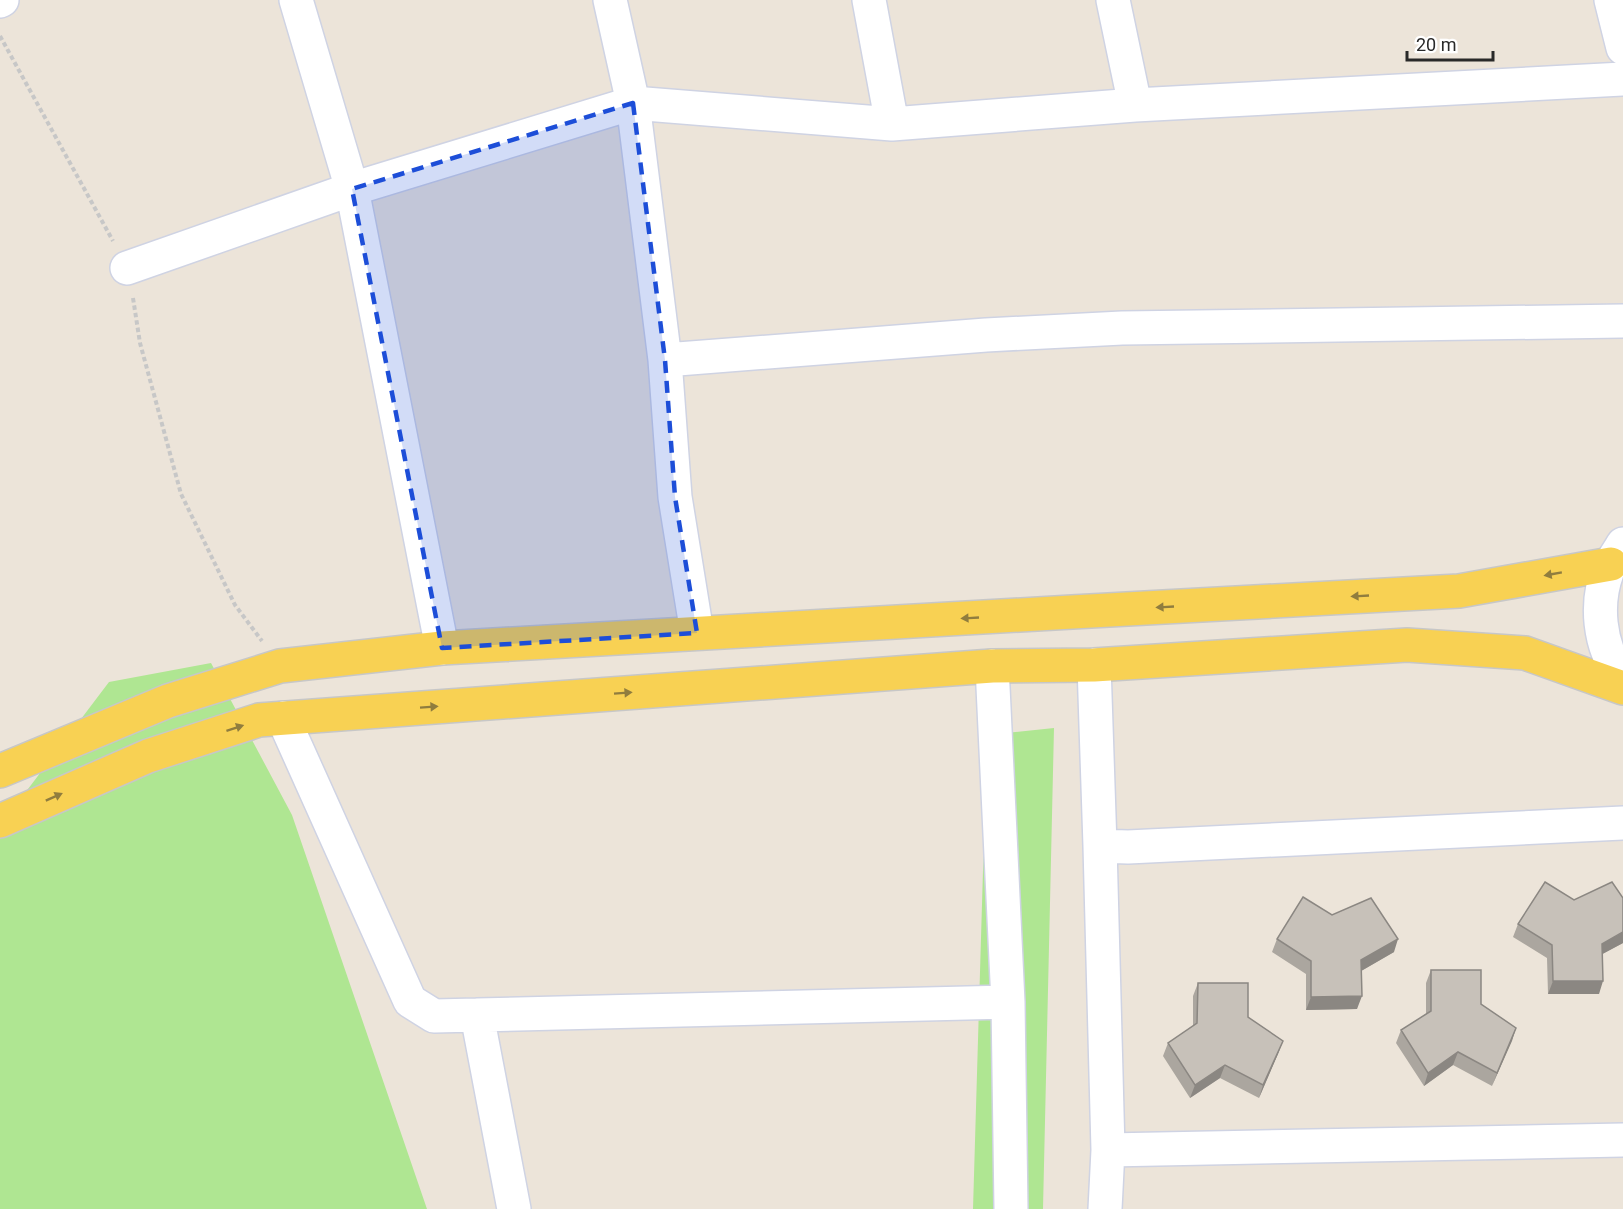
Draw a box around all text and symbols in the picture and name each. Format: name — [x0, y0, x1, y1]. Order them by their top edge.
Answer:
scale bar — [1407, 24, 1492, 62]
text: 20 m — [1416, 34, 1456, 55]
one-way arrow — [1543, 570, 1562, 579]
one-way arrow — [1350, 592, 1369, 601]
one-way arrow — [1155, 602, 1174, 611]
one-way arrow — [961, 613, 980, 622]
one-way arrow — [614, 688, 633, 698]
one-way arrow — [419, 702, 438, 712]
one-way arrow — [226, 722, 244, 732]
one-way arrow — [45, 792, 63, 802]

